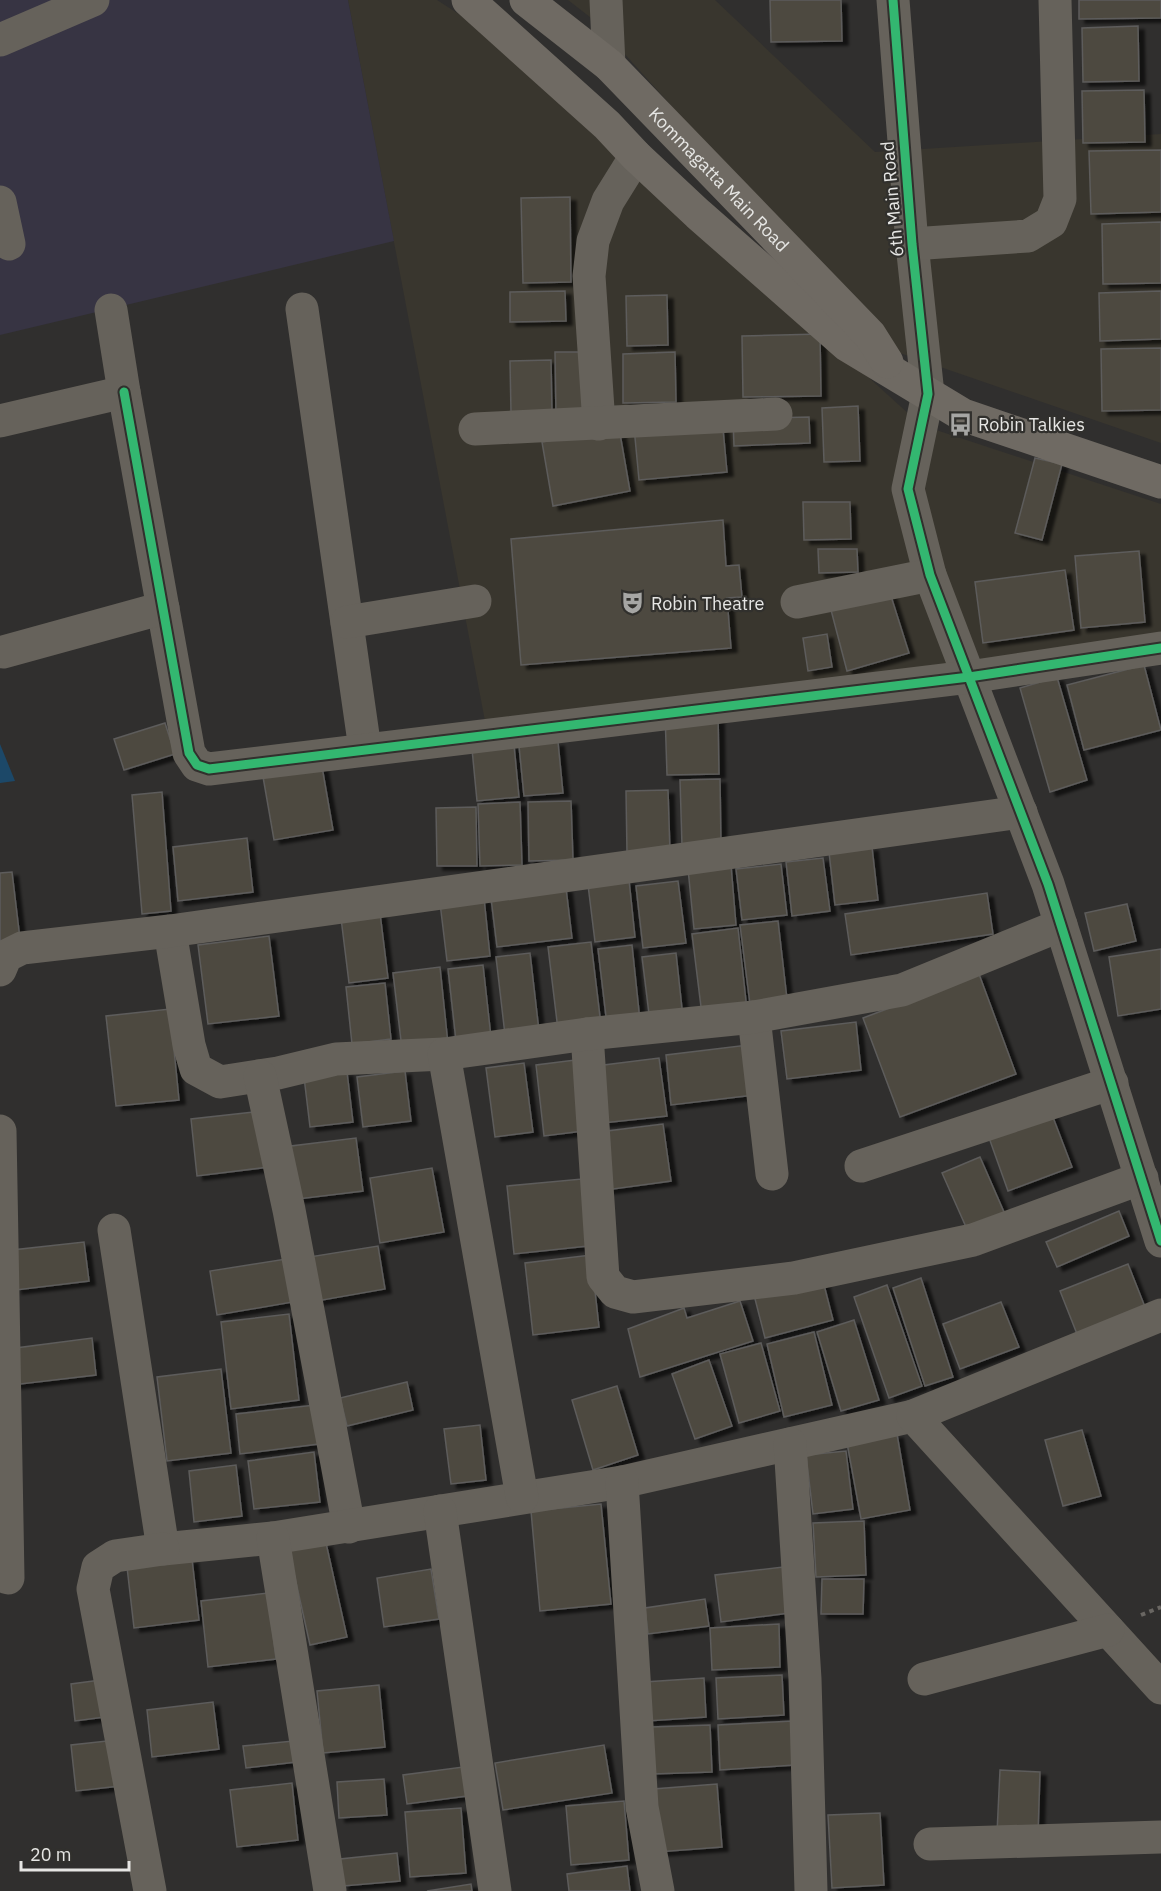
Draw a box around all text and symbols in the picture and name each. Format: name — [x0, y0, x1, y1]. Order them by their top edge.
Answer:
street label: Kommagatta Main Road — [644, 102, 794, 256]
street label: 6th Main Road — [875, 140, 909, 258]
bus stop icon: Robin Talkies — [947, 411, 973, 437]
place label: Robin Talkies — [978, 413, 1085, 436]
theatre icon: Robin Theatre — [620, 590, 646, 616]
place label: Robin Theatre — [651, 592, 765, 615]
scale bar — [21, 1834, 129, 1872]
text: 20 m — [30, 1843, 72, 1866]

